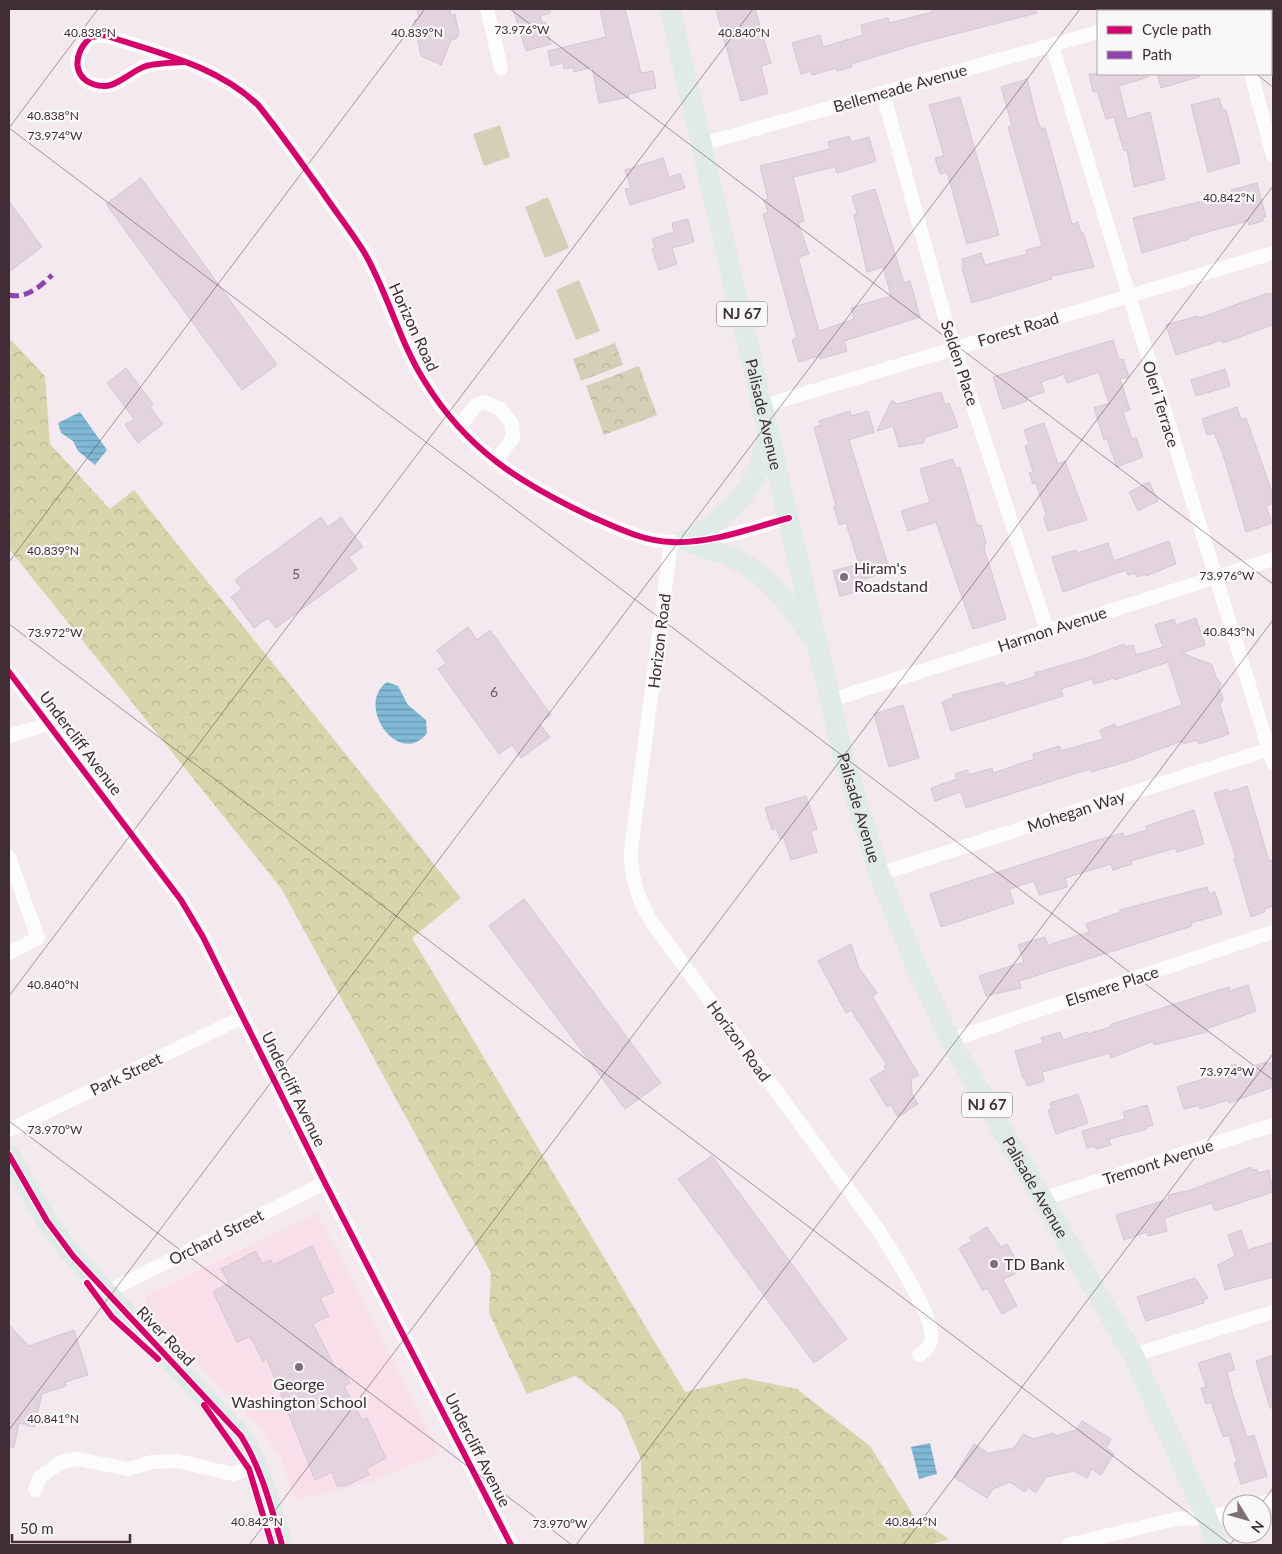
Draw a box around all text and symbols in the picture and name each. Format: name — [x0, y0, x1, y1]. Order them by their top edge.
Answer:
legend — [1097, 10, 1272, 75]
text: Cycle path — [1142, 20, 1211, 38]
text: 73.976°W — [494, 22, 550, 37]
text: 40.838°N — [64, 25, 116, 40]
text: 40.839°N — [391, 25, 443, 40]
text: 40.840°N — [718, 25, 770, 40]
text: Path — [1142, 45, 1172, 63]
street label: Bellemeade Avenue — [831, 59, 969, 116]
text: 40.838°N — [27, 108, 79, 123]
text: 73.974°W — [27, 128, 83, 143]
text: 40.842°N — [1203, 190, 1255, 205]
street label: Horizon Road — [386, 280, 443, 374]
road number: NJ 67 — [717, 302, 767, 326]
street label: Forest Road — [975, 307, 1061, 350]
street label: Selden Place — [938, 318, 983, 408]
street label: Palisade Avenue — [742, 357, 787, 472]
street label: Oleri Terrace — [1139, 358, 1184, 449]
text: 40.839°N — [27, 543, 79, 558]
place label: Hiram's Roadstand — [854, 558, 928, 595]
house number: 5 — [292, 565, 300, 582]
text: 73.976°W — [1199, 568, 1255, 583]
marker: Hiram's Roadstand — [838, 571, 850, 583]
street label: Horizon Road — [643, 592, 674, 689]
street label: Harmon Avenue — [995, 602, 1109, 655]
text: 40.843°N — [1203, 624, 1255, 639]
text: 73.972°W — [27, 625, 83, 640]
house number: 6 — [490, 683, 498, 700]
street label: Undercliff Avenue — [36, 687, 127, 799]
street label: Palisade Avenue — [834, 750, 885, 865]
street label: Mohegan Way — [1024, 786, 1128, 835]
street label: Elsmere Place — [1063, 962, 1161, 1010]
text: 40.840°N — [27, 977, 79, 992]
street label: Horizon Road — [704, 997, 775, 1085]
street label: Undercliff Avenue — [258, 1028, 330, 1149]
street label: Park Street — [87, 1048, 165, 1099]
text: 73.974°W — [1199, 1064, 1255, 1079]
road number: NJ 67 — [962, 1092, 1012, 1118]
text: 73.970°W — [27, 1122, 83, 1137]
street label: Palisade Avenue — [999, 1133, 1073, 1241]
street label: Tremont Avenue — [1100, 1135, 1215, 1188]
street label: Orchard Street — [165, 1205, 266, 1268]
place label: TD Bank — [1004, 1254, 1066, 1273]
marker: TD Bank — [988, 1258, 1000, 1270]
street label: River Road — [133, 1302, 199, 1369]
marker: George Washington School — [293, 1361, 305, 1373]
place label: George Washington School — [231, 1374, 367, 1411]
street label: Undercliff Avenue — [441, 1390, 515, 1510]
text: 40.841°N — [27, 1411, 79, 1426]
north arrow — [1222, 1494, 1272, 1544]
scale bar — [12, 1512, 130, 1544]
text: 40.842°N — [231, 1514, 283, 1529]
text: 40.844°N — [885, 1514, 937, 1529]
text: 73.970°W — [532, 1516, 588, 1531]
text: N — [1248, 1518, 1268, 1537]
text: 50 m — [20, 1519, 54, 1537]

